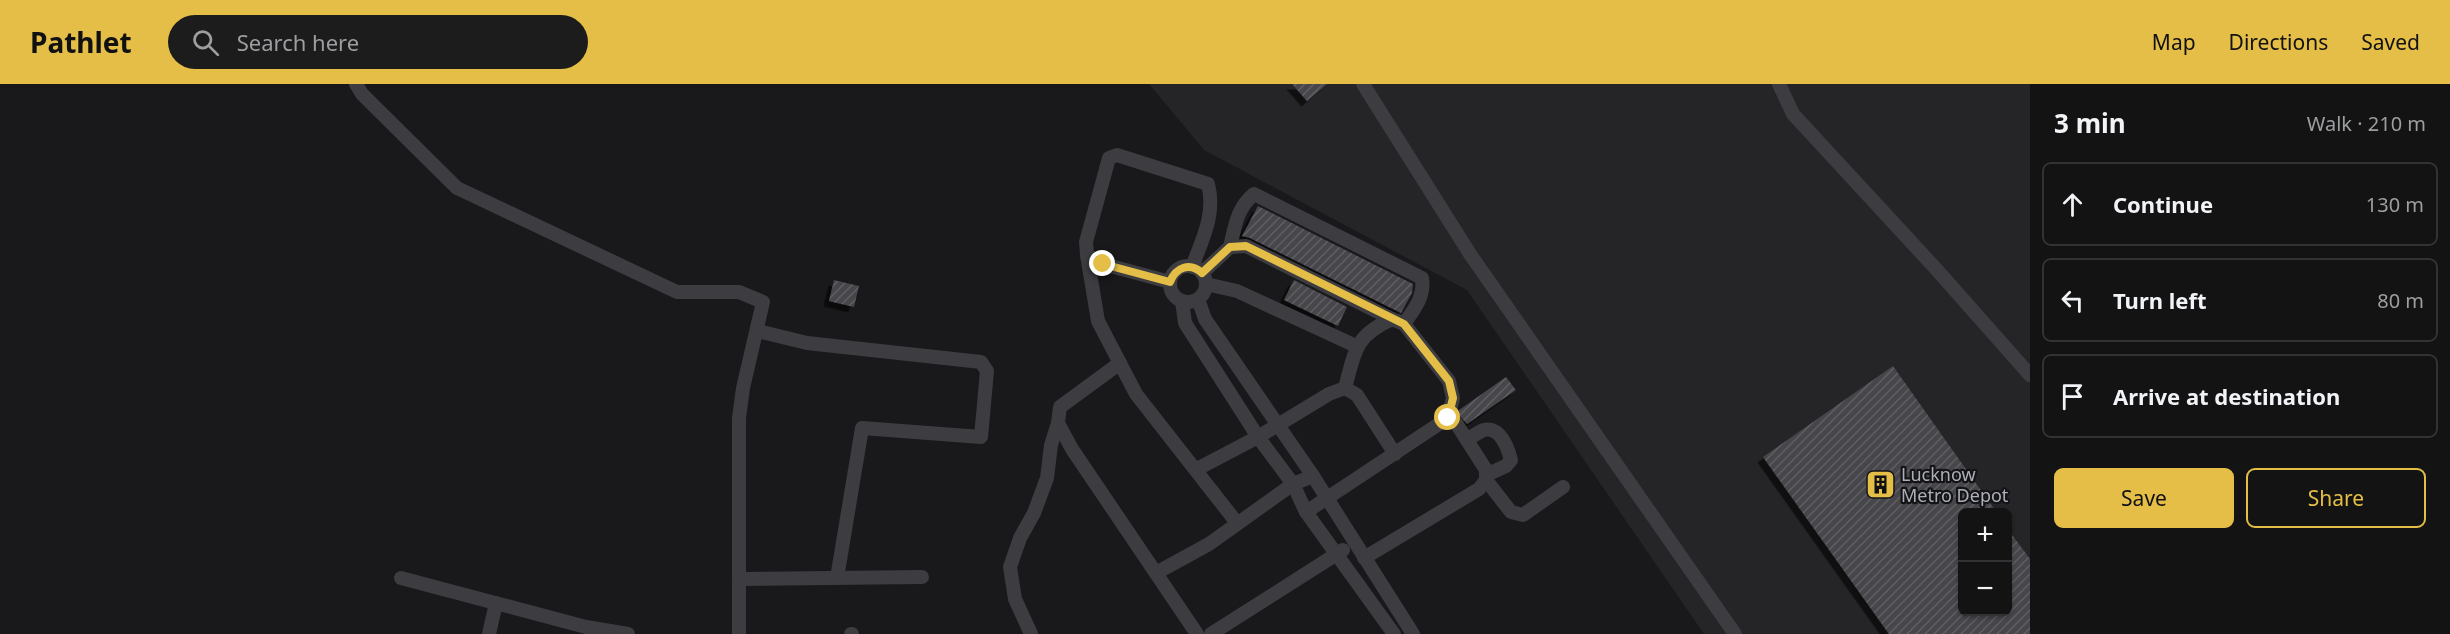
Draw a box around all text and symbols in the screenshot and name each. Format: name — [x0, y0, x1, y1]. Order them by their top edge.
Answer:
search box — [168, 15, 588, 69]
text: Pathlet — [30, 23, 132, 61]
icon: search — [189, 26, 222, 59]
text: Search here — [237, 27, 359, 57]
text: Map — [2152, 28, 2196, 56]
text: Directions — [2229, 28, 2328, 56]
text: Saved — [2361, 28, 2420, 56]
text: 3 min — [2054, 105, 2126, 141]
text: Walk · 210 m — [2307, 110, 2426, 137]
icon: ahead — [2056, 188, 2089, 221]
text: Continue — [2113, 189, 2213, 219]
text: 130 m — [2366, 191, 2424, 218]
route end — [1089, 250, 1115, 276]
icon: left — [2056, 284, 2089, 317]
text: Turn left — [2113, 285, 2207, 315]
text: 80 m — [2377, 287, 2424, 314]
icon: arrive — [2056, 380, 2089, 413]
text: Arrive at destination — [2113, 381, 2340, 411]
route start — [1434, 404, 1460, 430]
place label: Lucknow Metro Depot — [1901, 462, 2009, 507]
button: Save — [2054, 468, 2234, 528]
button: Share — [2246, 468, 2426, 528]
building icon: Lucknow Metro Depot — [1864, 469, 1896, 501]
map controls — [1958, 508, 2012, 616]
button: + — [1958, 508, 2012, 562]
button: − — [1958, 562, 2012, 616]

